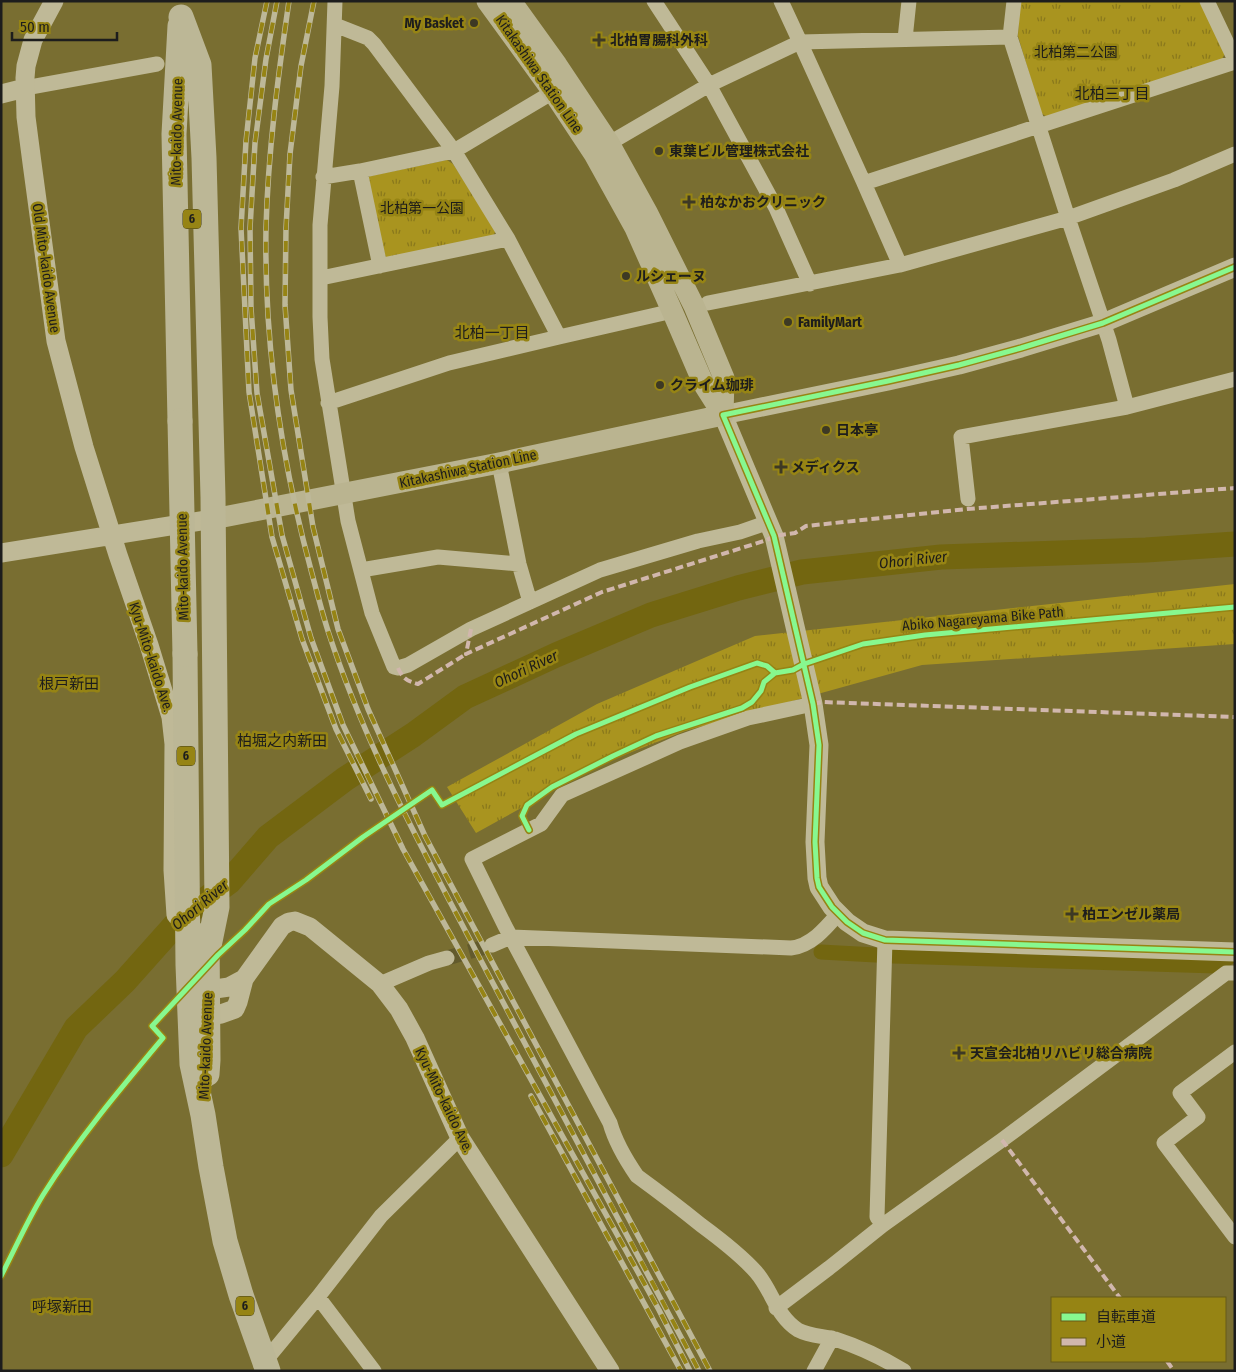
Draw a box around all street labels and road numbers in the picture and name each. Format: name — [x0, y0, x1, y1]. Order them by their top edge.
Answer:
street label: Kitakashiwa Station Line — [492, 12, 586, 136]
street label: Mito-kaido Avenue — [168, 78, 186, 186]
street label: Old Mito-kaido Avenue — [28, 202, 64, 334]
road number: 6 — [183, 210, 201, 228]
street label: Kitakashiwa Station Line — [398, 446, 538, 492]
street label: Mito-kaido Avenue — [174, 513, 192, 621]
street label: Kyu-Mito-kaido Ave. — [125, 600, 177, 714]
street label: Abiko Nagareyama Bike Path — [901, 603, 1065, 635]
road number: 6 — [177, 746, 195, 766]
street label: Mito-kaido Avenue — [196, 992, 216, 1100]
street label: Kyu-Mito-kaido Ave. — [411, 1045, 477, 1155]
road number: 6 — [236, 1296, 254, 1315]

